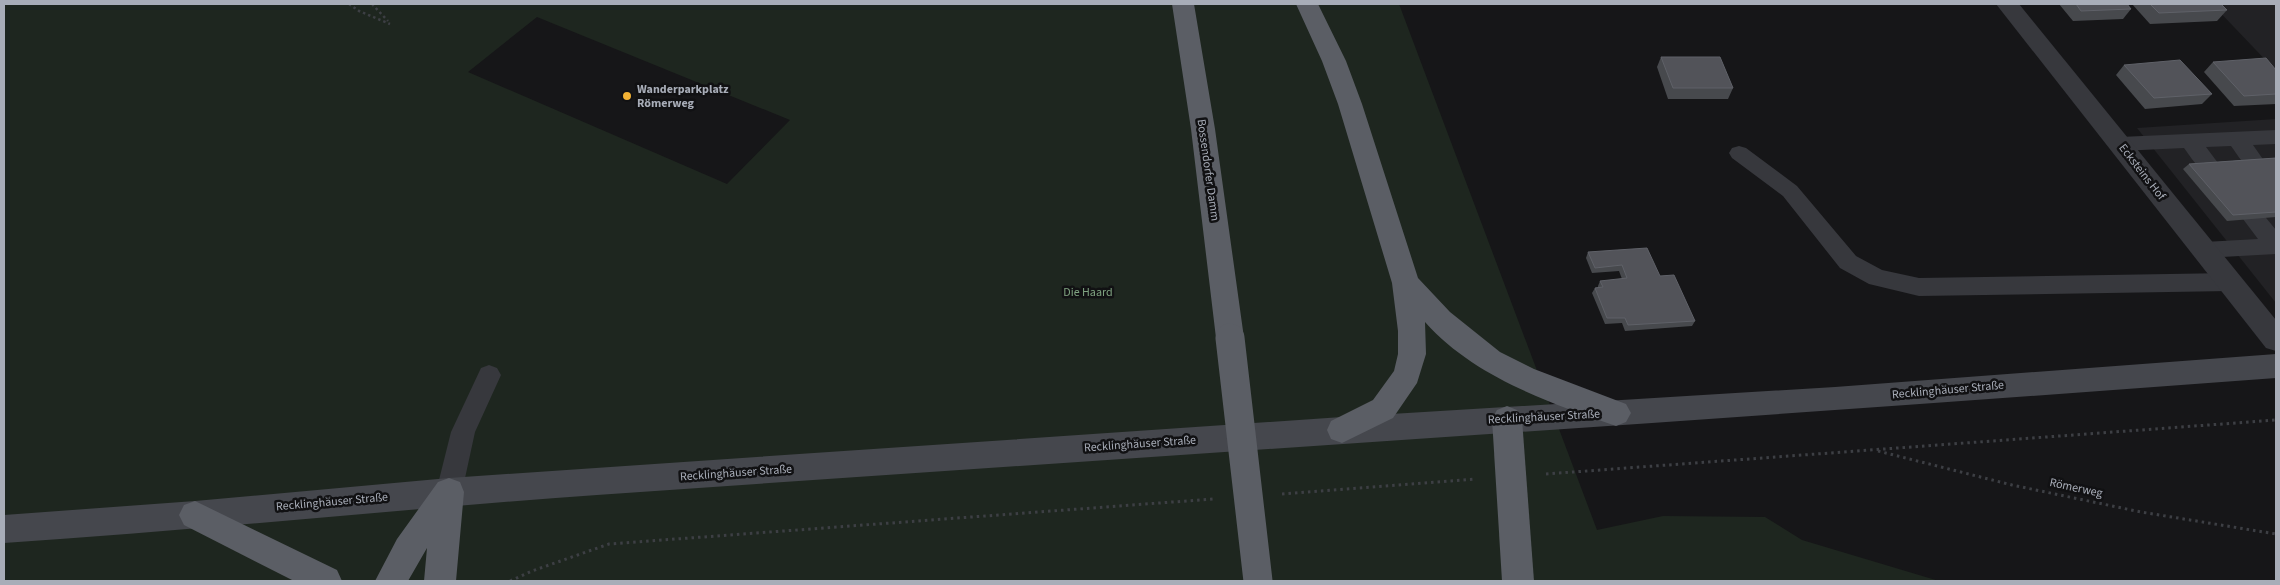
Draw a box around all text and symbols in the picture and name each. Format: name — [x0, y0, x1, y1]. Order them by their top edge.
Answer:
place label: Wanderparkplatz Römerweg — [637, 81, 729, 112]
marker: Wanderparkplatz Römerweg — [621, 90, 633, 102]
street label: Bossendorfer Damm — [1192, 118, 1224, 222]
street label: Ecksteins Hof — [2115, 140, 2170, 204]
park label: Die Haard — [1063, 284, 1113, 301]
street label: Recklinghäuser Straße — [1891, 377, 2005, 403]
street label: Recklinghäuser Straße — [1487, 406, 1601, 428]
street label: Recklinghäuser Straße — [1083, 432, 1197, 456]
street label: Recklinghäuser Straße — [679, 461, 793, 485]
street label: Römerweg — [2048, 474, 2104, 502]
street label: Recklinghäuser Straße — [275, 489, 389, 515]

